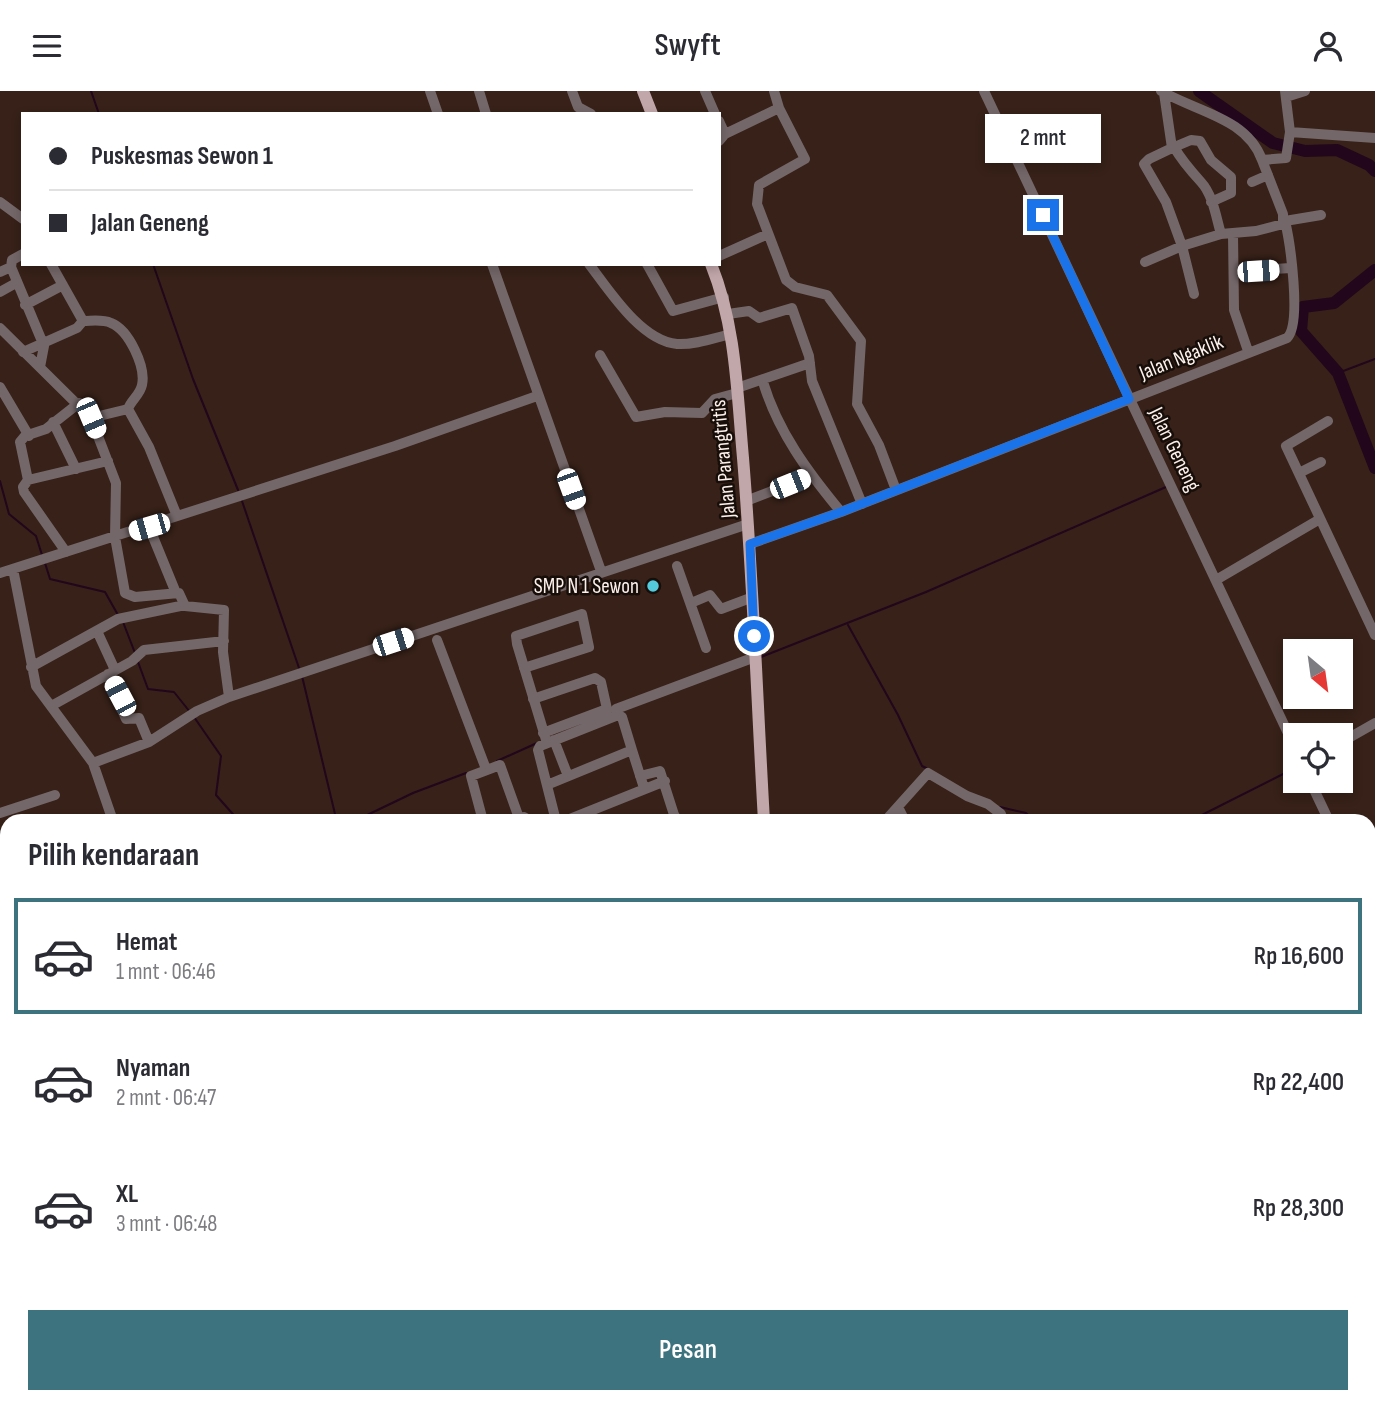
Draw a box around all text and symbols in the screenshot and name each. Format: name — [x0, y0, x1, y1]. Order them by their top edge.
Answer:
text: Swyft — [654, 26, 721, 65]
icon: menu — [28, 27, 66, 65]
icon: person — [1309, 27, 1347, 65]
callout: 2 mnt — [985, 114, 1101, 163]
text: 2 mnt — [1020, 124, 1066, 152]
text: Puskesmas Sewon 1 — [91, 141, 273, 172]
route end — [1027, 199, 1059, 231]
text: Jalan Geneng — [91, 208, 209, 239]
car — [1237, 259, 1280, 283]
street label: Jalan Ngaklik — [1135, 329, 1227, 386]
car — [74, 395, 109, 441]
street label: Jalan Parangtritis — [706, 399, 741, 520]
street label: Jalan Geneng — [1143, 402, 1206, 495]
car — [554, 466, 589, 512]
car — [767, 466, 814, 502]
car — [126, 511, 173, 543]
place label: SMP N 1 Sewon — [534, 574, 639, 599]
marker: SMP N 1 Sewon — [645, 578, 661, 594]
route start — [738, 620, 770, 652]
car — [370, 626, 417, 658]
north arrow — [1283, 639, 1353, 709]
map controls — [1283, 639, 1353, 793]
car — [101, 673, 140, 719]
button: locate — [1283, 723, 1353, 793]
text: Pilih kendaraan — [28, 836, 199, 875]
icon: car — [32, 925, 95, 988]
text: Hemat — [116, 927, 177, 958]
text: Rp 16,600 — [1254, 941, 1344, 972]
text: 1 mnt · 06:46 — [116, 958, 216, 986]
icon: car — [32, 1051, 95, 1114]
text: Nyaman — [116, 1053, 190, 1084]
text: Rp 22,400 — [1253, 1067, 1344, 1098]
text: 2 mnt · 06:47 — [116, 1084, 216, 1112]
icon: car — [32, 1177, 95, 1240]
text: XL — [116, 1179, 138, 1210]
text: Rp 28,300 — [1253, 1193, 1344, 1224]
text: 3 mnt · 06:48 — [116, 1210, 217, 1238]
button: Pesan — [28, 1310, 1348, 1390]

